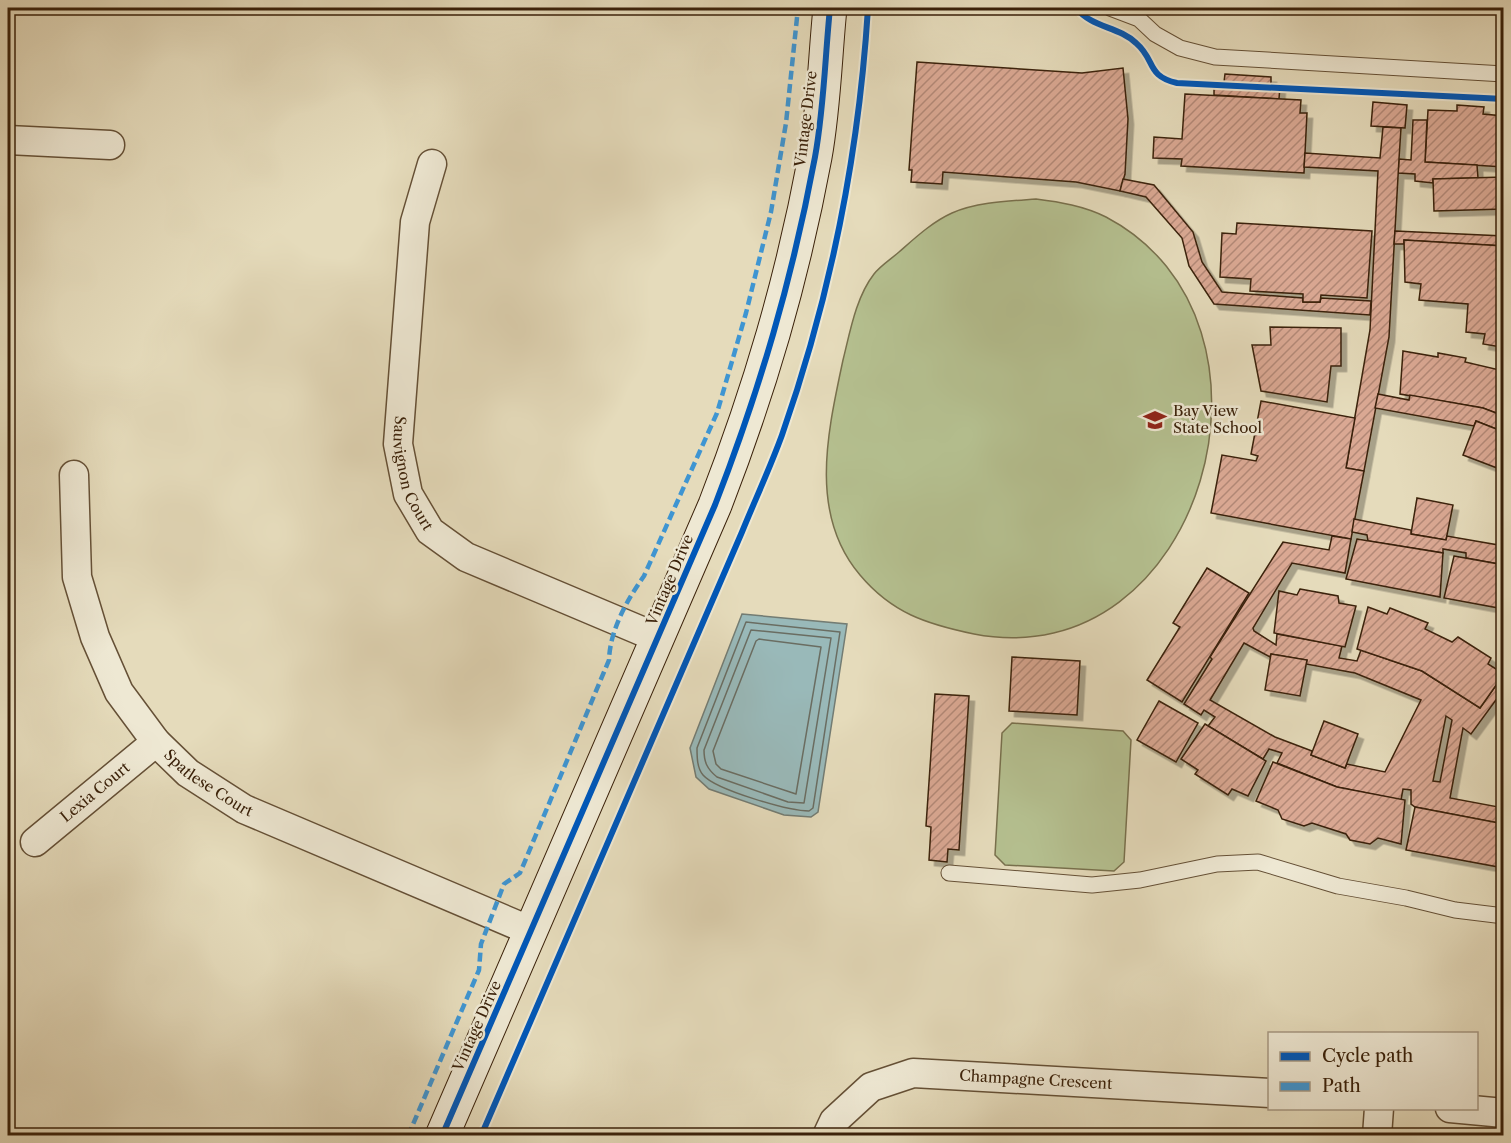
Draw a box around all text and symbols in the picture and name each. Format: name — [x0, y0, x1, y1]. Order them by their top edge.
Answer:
street label: Vintage Drive — [790, 70, 821, 169]
place label: Bay View State School — [1173, 401, 1263, 437]
school or university icon: Bay View State School — [1142, 407, 1168, 433]
street label: Sauvignon Court — [389, 415, 438, 534]
street label: Vintage Drive — [641, 531, 697, 629]
street label: Spatlese Court — [160, 745, 256, 821]
street label: Lexia Court — [56, 757, 134, 826]
street label: Vintage Drive — [448, 978, 505, 1075]
legend — [1268, 1032, 1478, 1110]
text: Cycle path — [1322, 1045, 1413, 1067]
street label: Champagne Crescent — [959, 1066, 1114, 1093]
text: Path — [1322, 1075, 1361, 1097]

